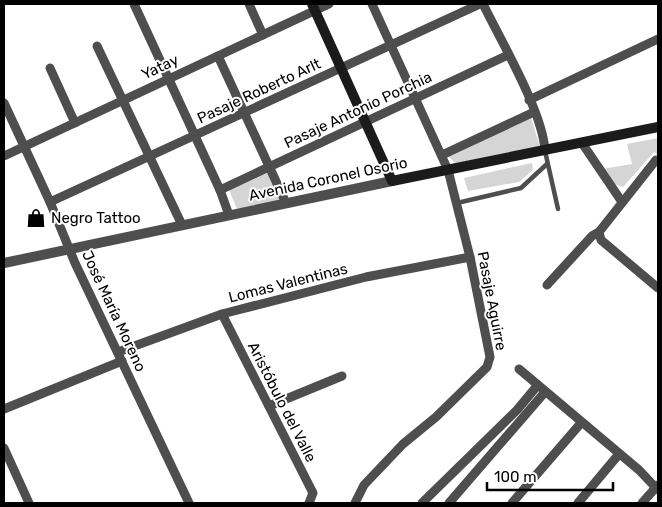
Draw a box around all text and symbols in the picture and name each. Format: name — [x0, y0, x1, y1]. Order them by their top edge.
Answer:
street label: Yatay — [139, 51, 181, 83]
street label: Pasaje Roberto Arlt — [194, 54, 324, 127]
street label: Pasaje Antonio Porchia — [281, 68, 435, 152]
street label: Avenida Coronel Osorio — [247, 153, 409, 205]
shop icon: Negro Tattoo — [25, 207, 47, 229]
place label: Negro Tattoo — [51, 209, 141, 227]
street label: José María Moreno — [78, 248, 150, 374]
street label: Pasaje Aguirre — [474, 250, 510, 352]
street label: Lomas Valentinas — [227, 259, 350, 307]
street label: Aristóbulo del Valle — [244, 339, 320, 465]
scale bar — [487, 460, 613, 492]
text: 100 m — [494, 468, 536, 486]

